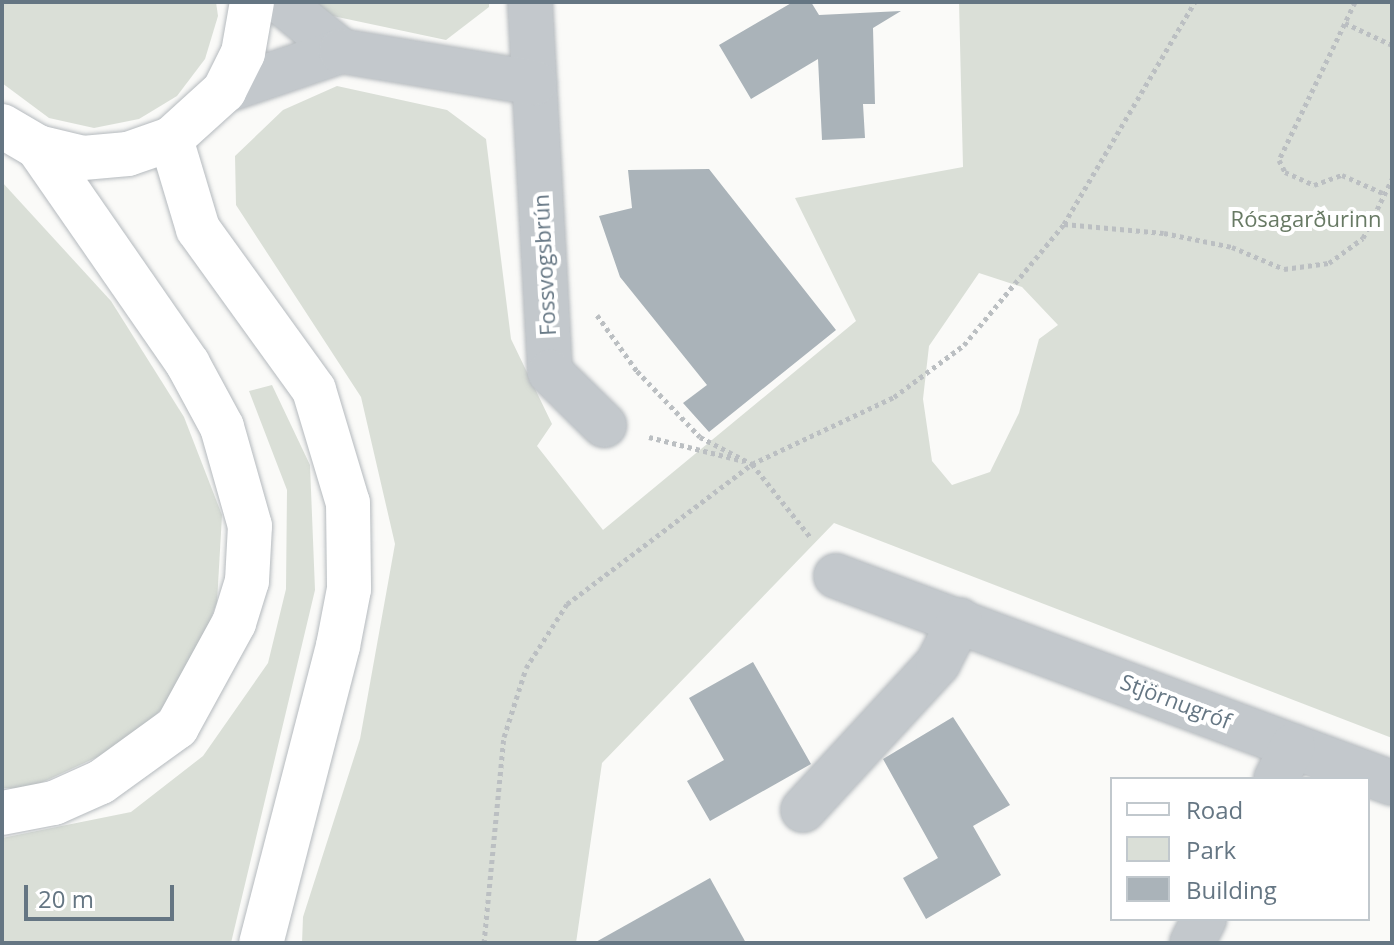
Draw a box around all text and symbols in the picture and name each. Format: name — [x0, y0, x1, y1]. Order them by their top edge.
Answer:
street label: Fossvogsbrún — [527, 194, 561, 336]
park label: Rósagarðurinn — [1231, 206, 1381, 232]
street label: Stjörnugróf — [1117, 668, 1235, 734]
legend — [1110, 777, 1370, 921]
text: Road — [1186, 793, 1243, 826]
text: Park — [1186, 833, 1236, 866]
scale bar — [28, 869, 178, 919]
text: Building — [1186, 873, 1277, 906]
text: 20 m — [38, 882, 94, 915]

